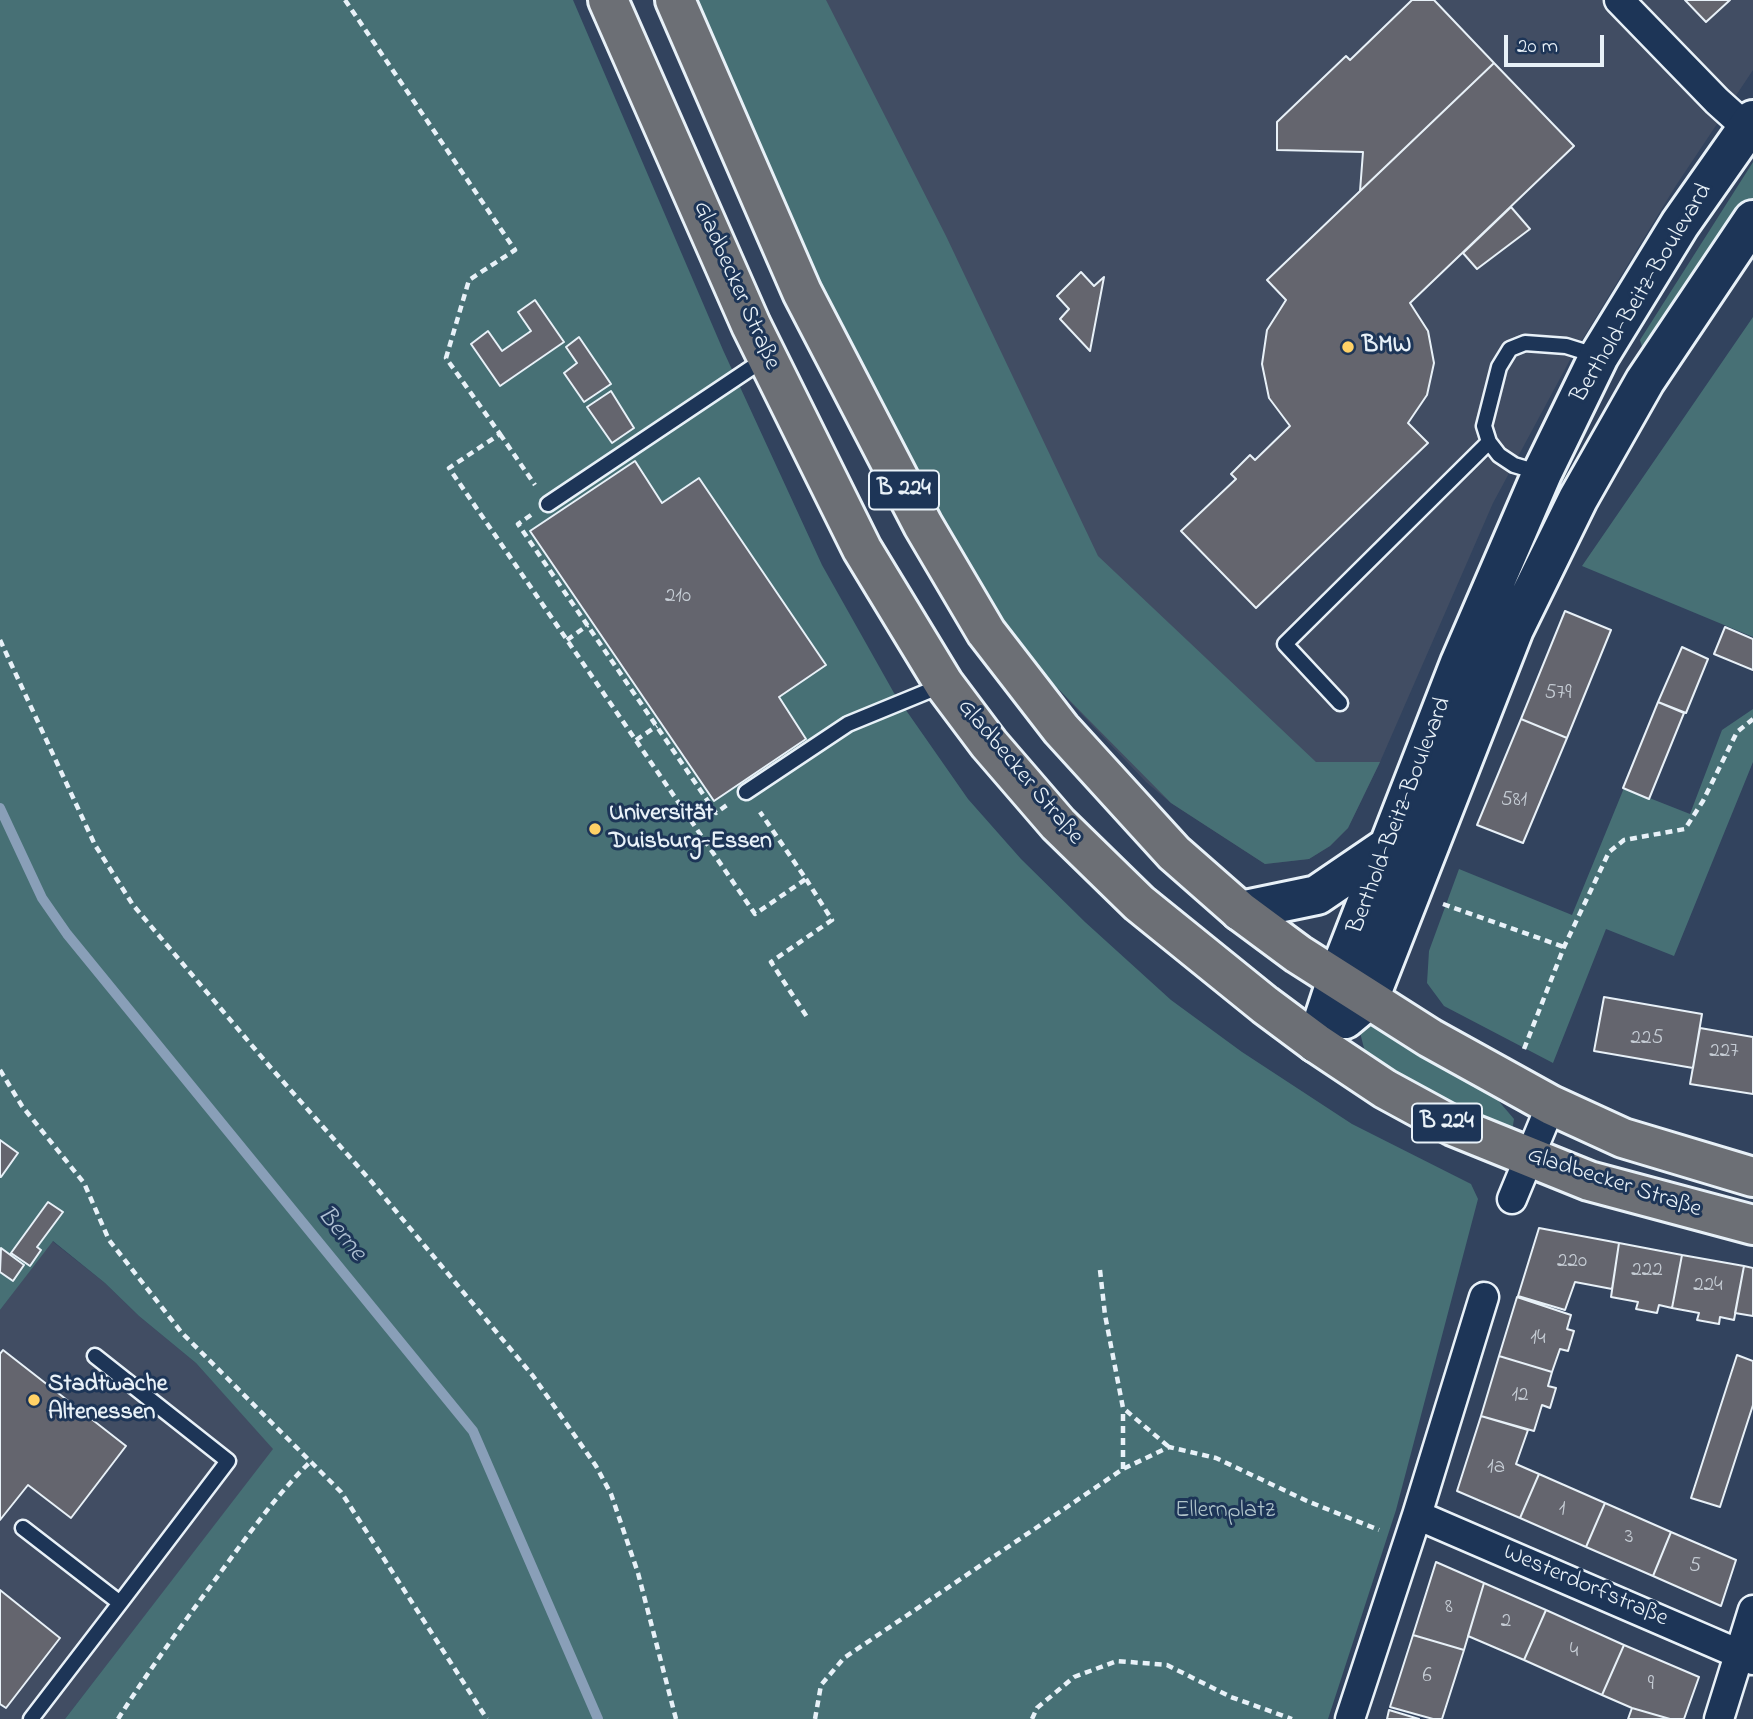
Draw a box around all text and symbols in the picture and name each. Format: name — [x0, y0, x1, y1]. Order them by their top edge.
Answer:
scale bar — [1508, 21, 1608, 65]
text: 20 m — [1517, 32, 1558, 62]
street label: Berthold-Beitz-Boulevard — [1566, 179, 1720, 409]
street label: Gladbecker Straße — [685, 197, 785, 375]
place label: BMW — [1362, 333, 1411, 361]
marker: BMW — [1340, 339, 1356, 355]
road number: B 224 — [869, 470, 939, 510]
house number: 210 — [665, 585, 691, 611]
house number: 579 — [1545, 682, 1571, 708]
street label: Gladbecker Straße — [950, 694, 1088, 852]
street label: Berthold-Beitz-Boulevard — [1343, 694, 1459, 938]
house number: 581 — [1501, 789, 1527, 815]
place label: Universität Duisburg-Essen — [609, 801, 772, 857]
marker: Universität Duisburg-Essen — [587, 821, 603, 837]
house number: 225 — [1631, 1027, 1663, 1053]
house number: 227 — [1709, 1040, 1739, 1066]
road number: B 224 — [1412, 1104, 1482, 1142]
street label: Gladbecker Straße — [1523, 1142, 1705, 1226]
water label: Berne — [308, 1201, 372, 1269]
house number: 220 — [1557, 1250, 1587, 1276]
house number: 222 — [1631, 1259, 1663, 1285]
house number: 224 — [1693, 1274, 1723, 1300]
house number: 14 — [1530, 1327, 1546, 1353]
place label: Stadtwache Altenessen — [48, 1372, 167, 1428]
house number: 12 — [1511, 1384, 1529, 1410]
marker: Stadtwache Altenessen — [26, 1392, 42, 1408]
house number: 1a — [1487, 1456, 1505, 1482]
park label: Ellernplatz — [1175, 1498, 1275, 1526]
house number: 1 — [1559, 1498, 1565, 1524]
house number: 3 — [1625, 1526, 1633, 1552]
street label: Westerdorfstraße — [1498, 1539, 1672, 1635]
house number: 5 — [1689, 1555, 1701, 1581]
house number: 8 — [1445, 1596, 1453, 1622]
house number: 2 — [1501, 1610, 1511, 1636]
house number: 4 — [1570, 1640, 1578, 1666]
house number: 6 — [1422, 1665, 1432, 1691]
house number: 9 — [1648, 1673, 1654, 1699]

